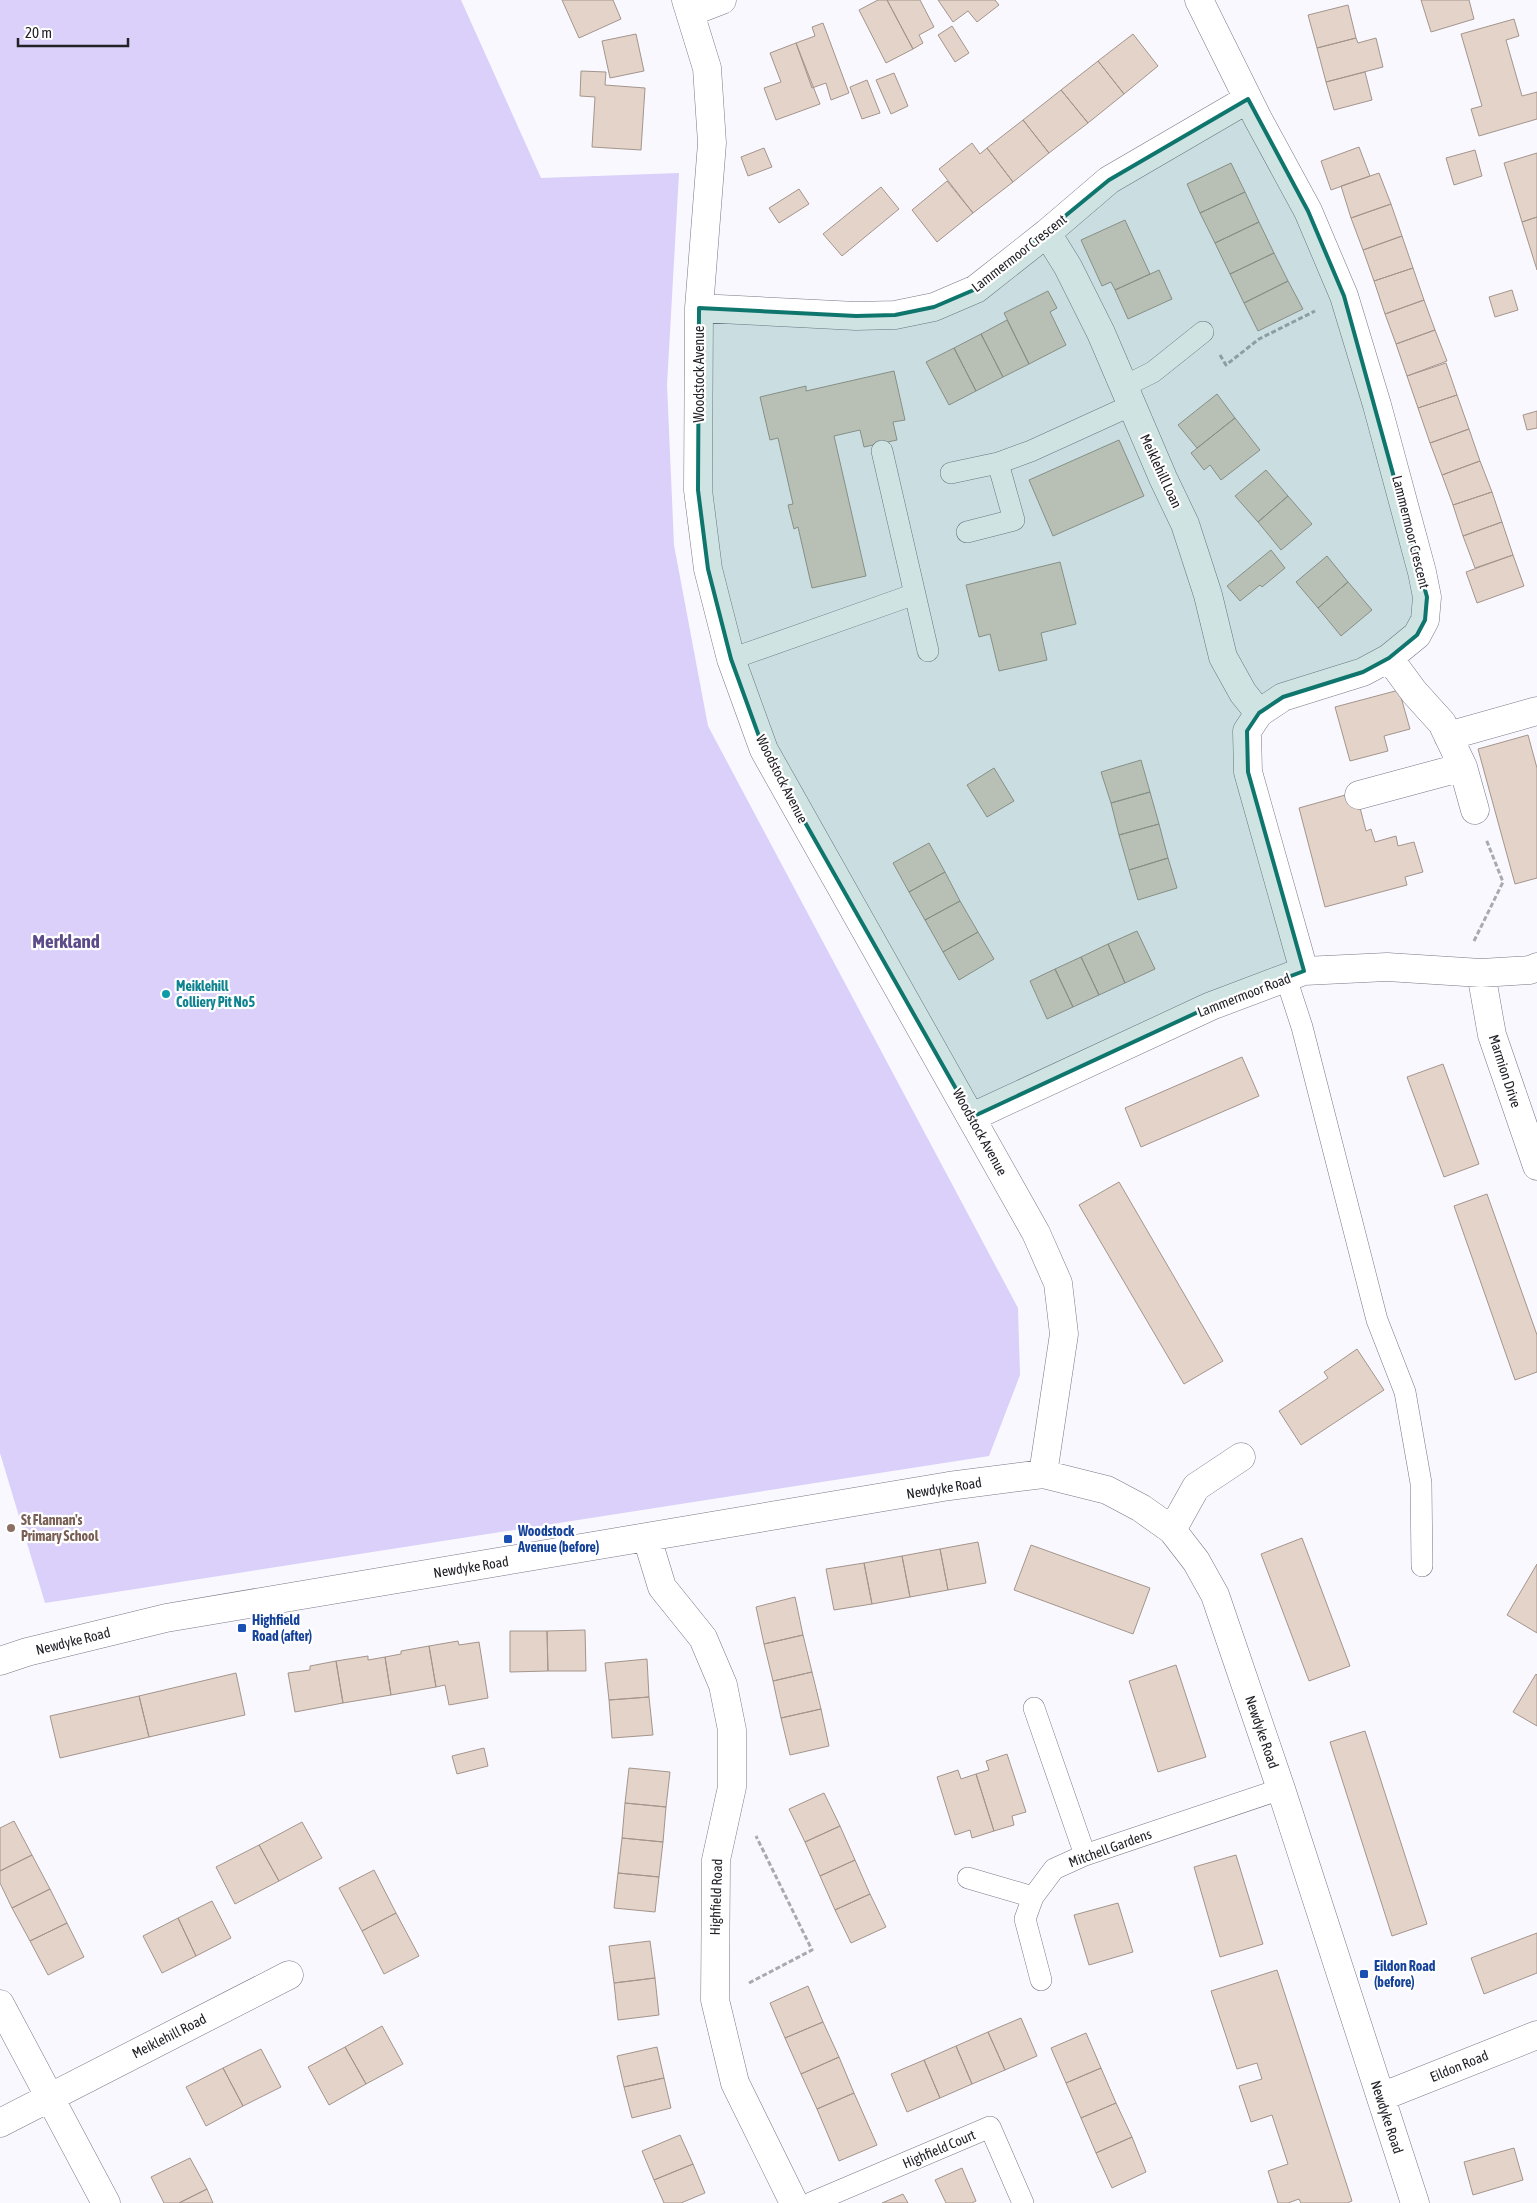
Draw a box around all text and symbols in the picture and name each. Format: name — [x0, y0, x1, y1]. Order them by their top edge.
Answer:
scale bar — [18, 15, 128, 47]
text: 20 m — [25, 24, 52, 41]
street label: Lammermoor Crescent — [968, 211, 1070, 295]
street label: Woodstock Avenue — [691, 326, 707, 422]
street label: Meiklehill Loan — [1137, 432, 1185, 510]
street label: Lammermoor Crescent — [1389, 474, 1433, 590]
street label: Woodstock Avenue — [753, 732, 811, 826]
district label: Merkland — [32, 930, 100, 952]
street label: Lammermoor Road — [1195, 970, 1293, 1020]
place label: Meiklehill Colliery Pit No5 — [176, 978, 255, 1010]
marker: Meiklehill Colliery Pit No5 — [160, 988, 172, 1000]
street label: Marmion Drive — [1486, 1032, 1524, 1110]
street label: Woodstock Avenue — [950, 1086, 1010, 1178]
street label: Newdyke Road — [905, 1474, 983, 1502]
place label: St Flannan's Primary School — [21, 1512, 99, 1544]
marker: St Flannan's Primary School — [5, 1522, 17, 1534]
place label: Woodstock Avenue (before) — [517, 1523, 599, 1555]
marker: Woodstock Avenue (before) — [502, 1533, 514, 1545]
street label: Newdyke Road — [432, 1553, 510, 1581]
place label: Highfield Road (after) — [252, 1612, 312, 1644]
marker: Highfield Road (after) — [236, 1622, 248, 1634]
street label: Newdyke Road — [34, 1624, 112, 1658]
street label: Newdyke Road — [1242, 1693, 1282, 1771]
street label: Mitchell Gardens — [1066, 1826, 1154, 1870]
street label: Highfield Road — [707, 1859, 725, 1935]
place label: Eildon Road (before) — [1374, 1958, 1436, 1990]
marker: Eildon Road (before) — [1358, 1968, 1370, 1980]
street label: Meiklehill Road — [129, 2010, 209, 2062]
street label: Eildon Road — [1428, 2047, 1490, 2085]
street label: Newdyke Road — [1368, 2078, 1406, 2156]
street label: Highfield Court — [900, 2127, 978, 2171]

